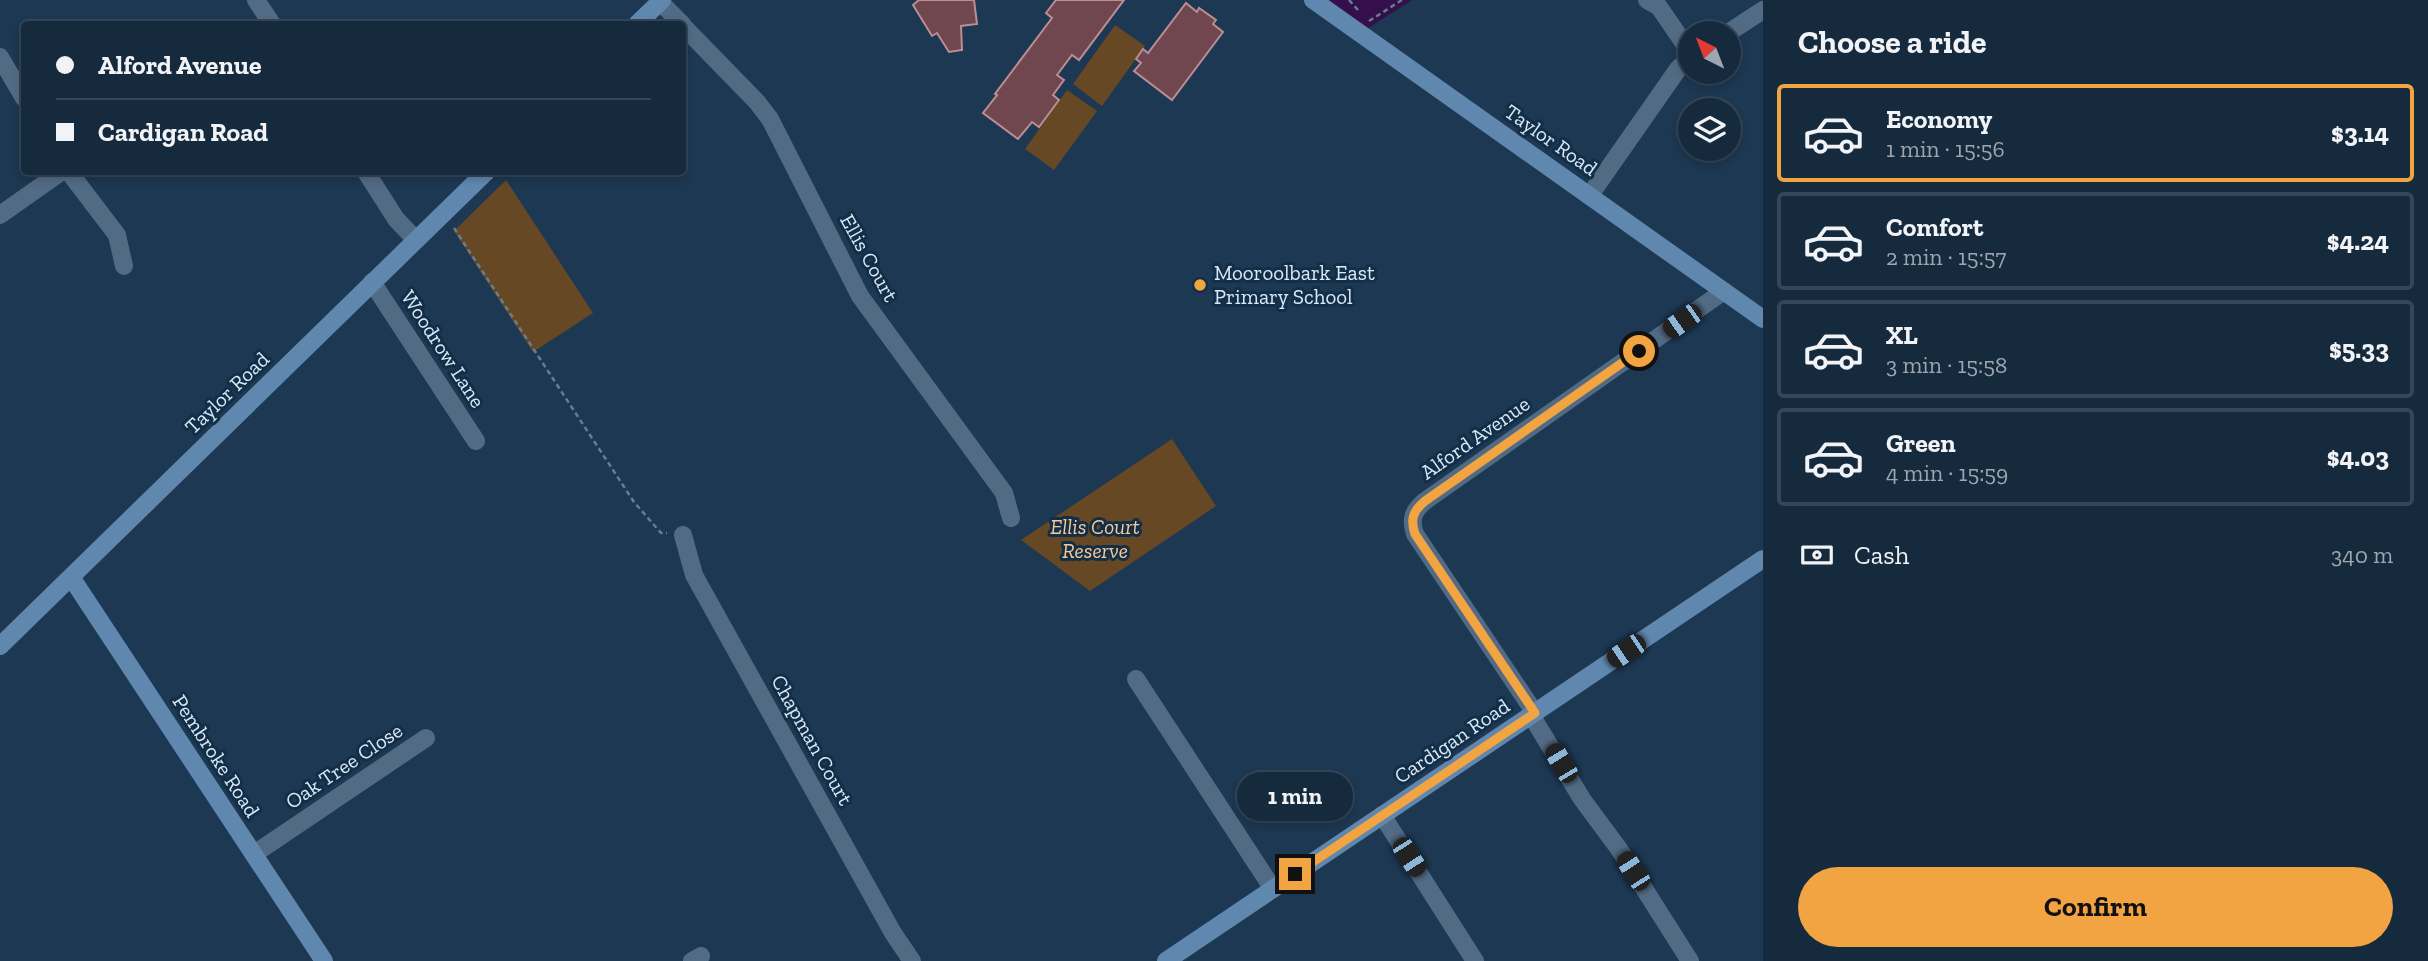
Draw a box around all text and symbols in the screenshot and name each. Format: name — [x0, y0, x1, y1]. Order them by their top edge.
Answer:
north arrow — [1678, 21, 1741, 84]
map controls — [1678, 21, 1741, 161]
text: Choose a ride — [1798, 23, 1986, 61]
text: Alford Avenue — [98, 49, 262, 81]
button: layers — [1678, 98, 1741, 161]
street label: Taylor Road — [1500, 99, 1603, 181]
icon: car — [1802, 102, 1865, 165]
text: Economy — [1886, 103, 1992, 135]
text: Cardigan Road — [98, 116, 268, 148]
text: $3.14 — [2331, 117, 2389, 149]
text: 1 min · 15:56 — [1886, 135, 2005, 163]
street label: Ellis Court — [835, 210, 904, 306]
icon: car — [1802, 210, 1865, 273]
text: Comfort — [1886, 211, 1983, 243]
text: $4.24 — [2327, 225, 2389, 257]
text: 2 min · 15:57 — [1886, 243, 2006, 271]
place label: Mooroolbark East Primary School — [1214, 260, 1375, 309]
marker: Mooroolbark East Primary School — [1192, 277, 1208, 293]
street label: Woodrow Lane — [396, 285, 491, 412]
car — [1659, 300, 1706, 342]
icon: car — [1802, 318, 1865, 381]
text: XL — [1886, 319, 1918, 351]
text: $5.33 — [2329, 333, 2389, 365]
route start — [1623, 335, 1655, 367]
street label: Taylor Road — [179, 346, 274, 439]
text: 3 min · 15:58 — [1886, 351, 2007, 379]
street label: Alford Avenue — [1415, 391, 1534, 484]
icon: car — [1802, 426, 1865, 489]
text: Green — [1886, 427, 1956, 459]
text: $4.03 — [2327, 441, 2389, 473]
text: 4 min · 15:59 — [1886, 459, 2008, 487]
park label: Ellis Court Reserve — [1050, 514, 1140, 563]
icon: cash — [1798, 536, 1836, 574]
text: Cash — [1854, 539, 1909, 571]
text: 340 m — [2331, 541, 2393, 569]
car — [1603, 631, 1650, 671]
street label: Chapman Court — [766, 670, 859, 809]
street label: Pembroke Road — [168, 690, 265, 822]
street label: Cardigan Road — [1389, 693, 1514, 788]
street label: Oak Tree Close — [280, 717, 407, 814]
car — [1542, 740, 1581, 786]
callout: 1 min — [1237, 772, 1353, 822]
text: 1 min — [1268, 782, 1322, 810]
car — [1389, 834, 1430, 880]
car — [1613, 848, 1654, 894]
route end — [1279, 858, 1311, 890]
button: Confirm — [1798, 867, 2393, 947]

